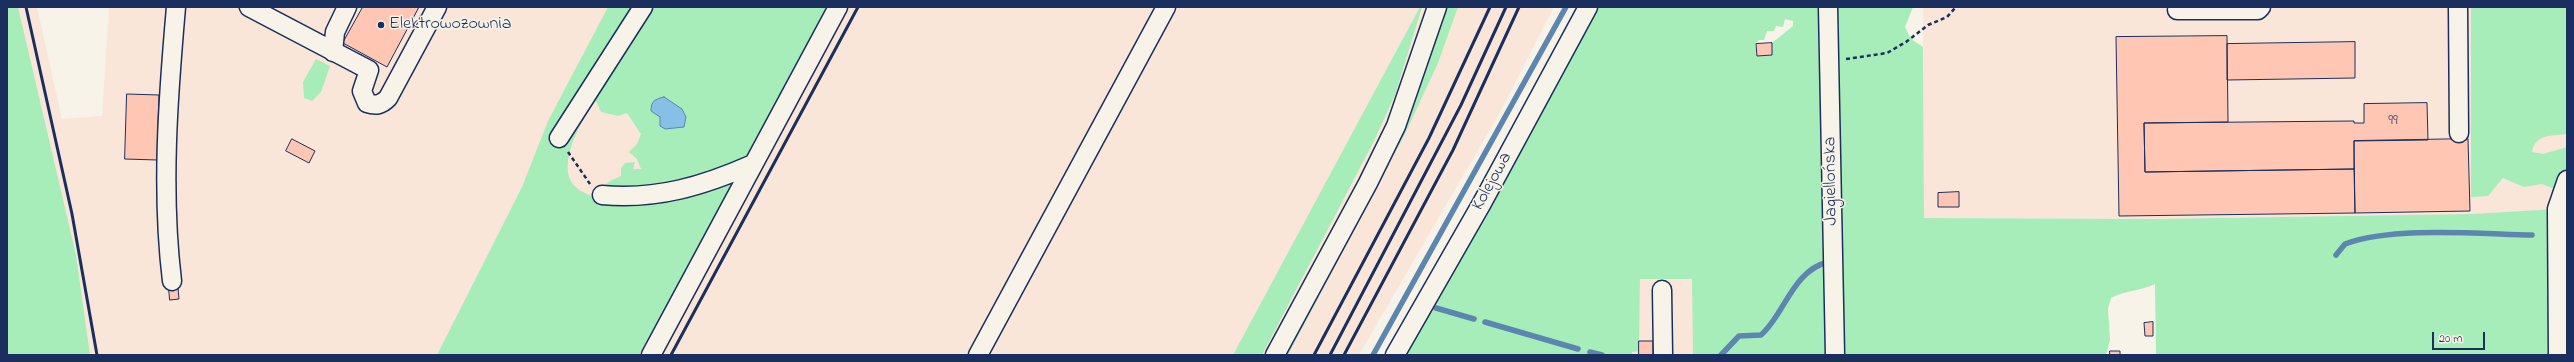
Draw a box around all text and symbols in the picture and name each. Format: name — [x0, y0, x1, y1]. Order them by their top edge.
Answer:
place label: Elektrowozownia — [389, 14, 511, 36]
marker: Elektrowozownia — [376, 20, 386, 30]
house number: 99 — [2388, 111, 2398, 131]
street label: Jagiellońska — [1820, 136, 1844, 226]
street label: Kolejowa — [1468, 149, 1518, 215]
scale bar — [2434, 324, 2487, 350]
text: 20 m — [2439, 330, 2462, 348]

